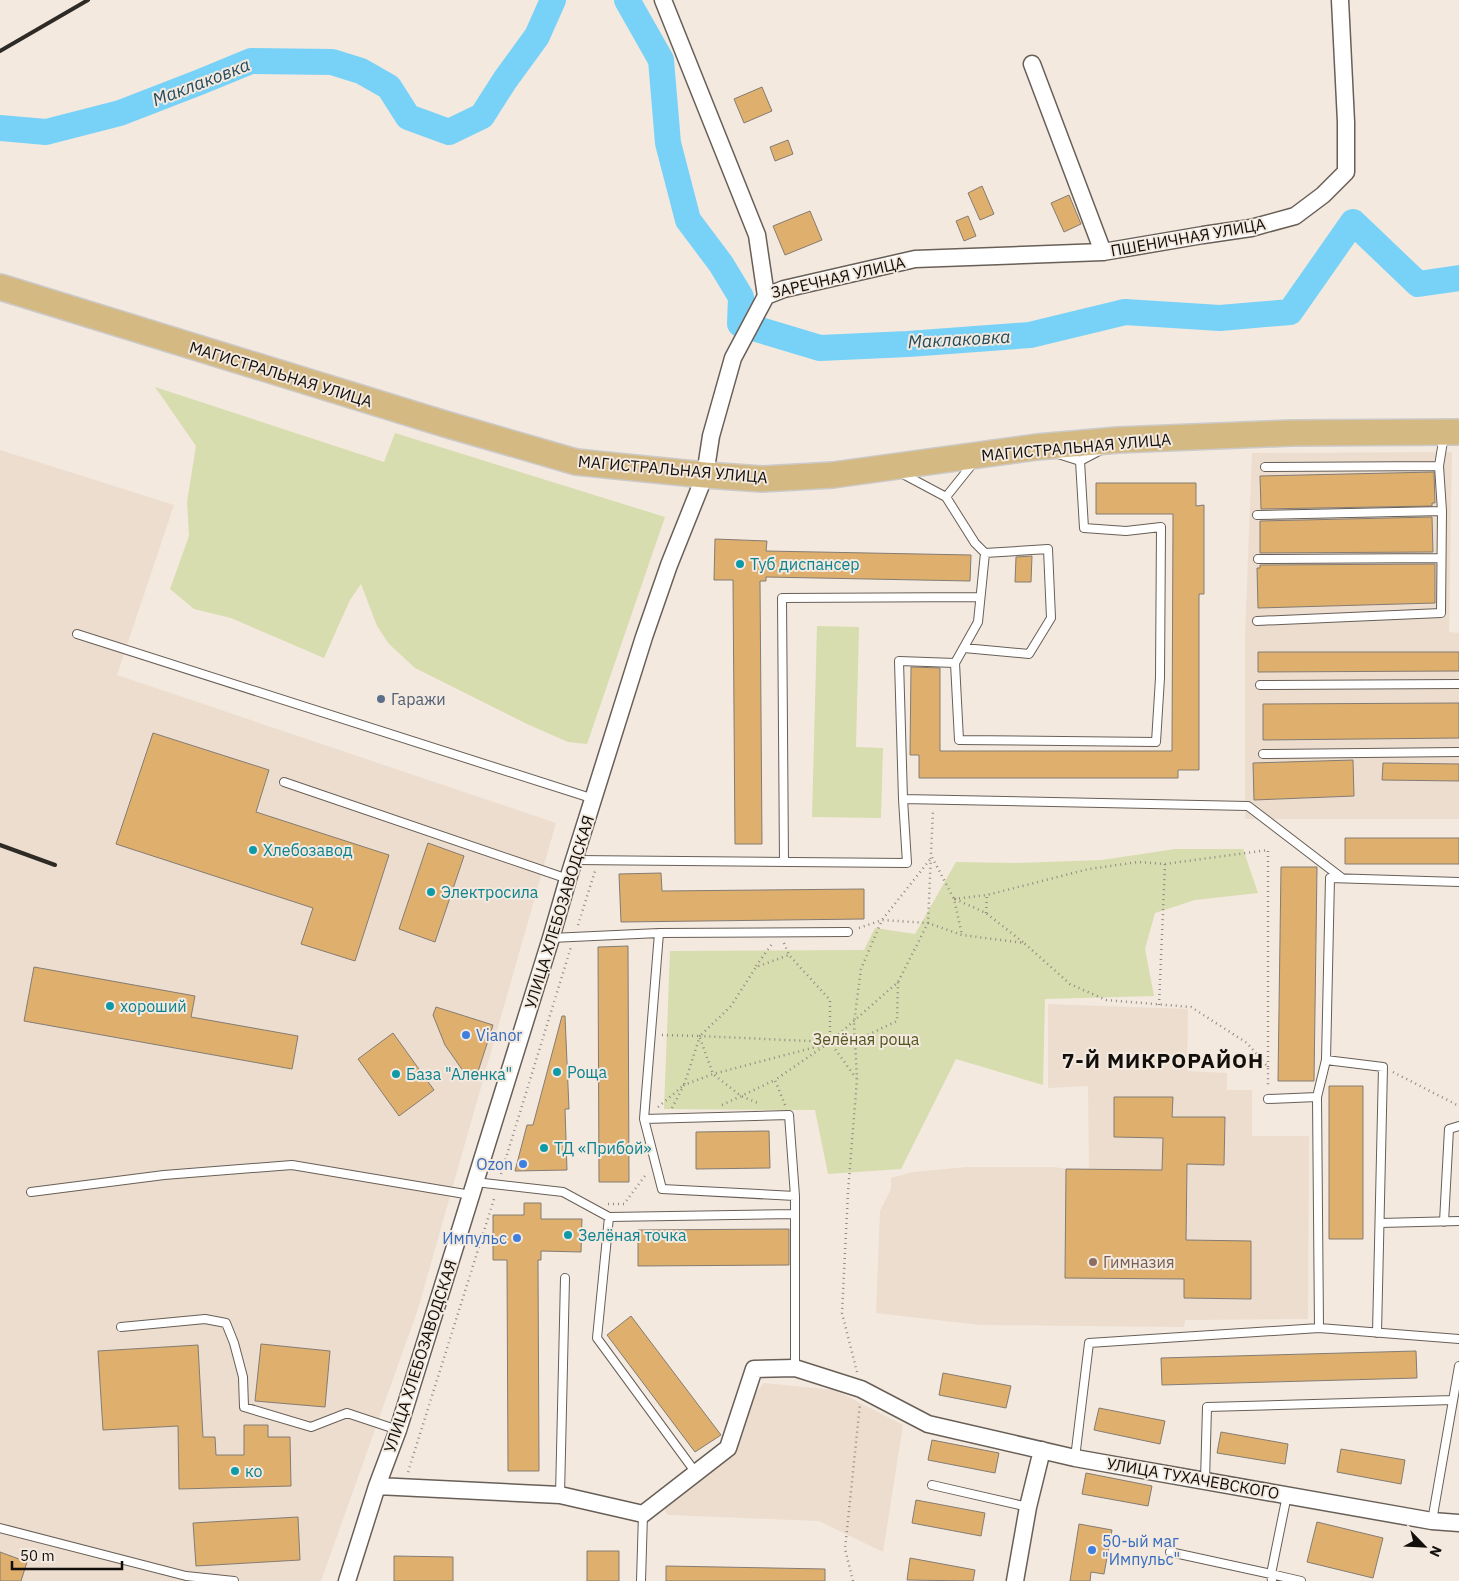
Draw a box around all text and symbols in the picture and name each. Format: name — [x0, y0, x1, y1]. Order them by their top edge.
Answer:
water label: Маклаковка — [149, 53, 253, 111]
street label: ПШЕНИЧНАЯ УЛИЦА — [1109, 214, 1267, 260]
street label: ЗАРЕЧНАЯ УЛИЦА — [769, 252, 907, 302]
water label: Маклаковка — [907, 325, 1011, 353]
street label: МАГИСТРАЛЬНАЯ УЛИЦА — [187, 337, 375, 411]
street label: МАГИСТРАЛЬНАЯ УЛИЦА — [980, 429, 1172, 465]
street label: МАГИСТРАЛЬНАЯ УЛИЦА — [577, 451, 769, 487]
place label: Туб диспансер — [750, 554, 859, 574]
marker: Туб диспансер — [734, 558, 746, 570]
place label: Гаражи — [391, 689, 446, 709]
marker: Гаражи — [375, 693, 387, 705]
street label: УЛИЦА ХЛЕБОЗАВОДСКАЯ — [520, 813, 598, 1011]
place label: Хлебозавод — [263, 840, 353, 860]
marker: Хлебозавод — [247, 844, 259, 856]
place label: Электросила — [441, 882, 539, 902]
marker: Электросила — [425, 886, 437, 898]
place label: хороший — [120, 996, 187, 1016]
marker: хороший — [104, 1000, 116, 1012]
place label: Vianor — [476, 1025, 522, 1045]
marker: Vianor — [460, 1029, 472, 1041]
park label: Зелёная роща — [813, 1029, 920, 1049]
district label: 7-Й МИКРОРАЙОН — [1062, 1046, 1264, 1074]
place label: Роща — [567, 1062, 608, 1082]
place label: База "Аленка" — [406, 1064, 512, 1084]
marker: Роща — [551, 1066, 563, 1078]
marker: База "Аленка" — [390, 1068, 402, 1080]
place label: ТД «Прибой» — [554, 1138, 652, 1158]
marker: ТД «Прибой» — [538, 1142, 550, 1154]
place label: Ozon — [476, 1154, 513, 1174]
marker: Ozon — [517, 1158, 529, 1170]
place label: Зелёная точка — [578, 1225, 687, 1245]
place label: Импульс — [442, 1228, 507, 1248]
marker: Зелёная точка — [562, 1229, 574, 1241]
marker: Импульс — [511, 1232, 523, 1244]
place label: Гимназия — [1103, 1252, 1175, 1272]
marker: Гимназия — [1087, 1256, 1099, 1268]
street label: УЛИЦА ХЛЕБОЗАВОДСКАЯ — [379, 1257, 461, 1455]
street label: УЛИЦА ТУХАЧЕВСКОГО — [1105, 1453, 1281, 1503]
place label: ко — [245, 1461, 263, 1481]
marker: ко — [229, 1465, 241, 1477]
north arrow — [1399, 1521, 1449, 1571]
place label: 50-ый маг "Импульс" — [1102, 1531, 1180, 1569]
scale bar — [12, 1538, 122, 1570]
text: N — [1426, 1543, 1446, 1560]
marker: 50-ый маг "Импульс" — [1086, 1544, 1098, 1556]
text: 50 m — [20, 1546, 55, 1565]

